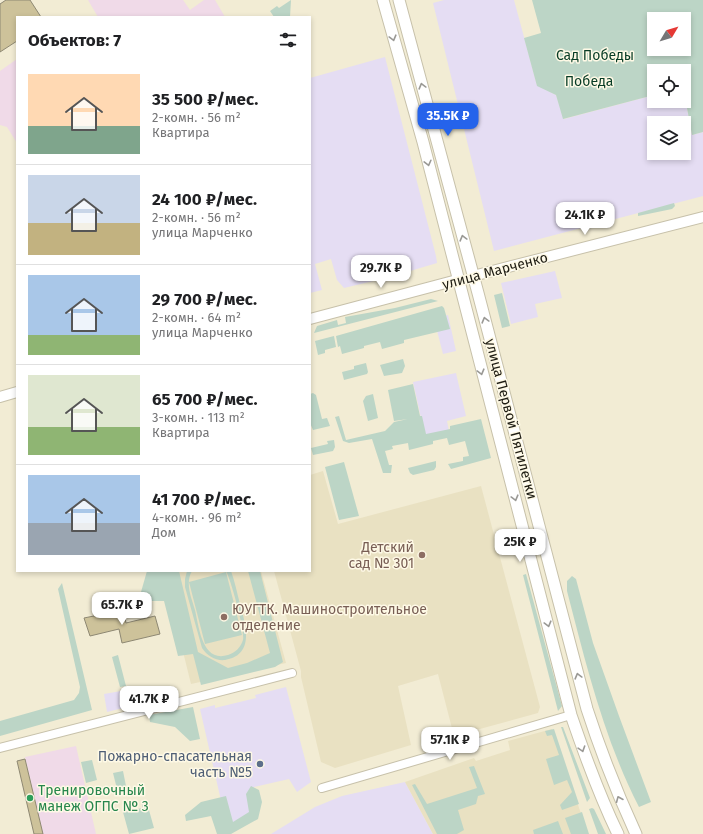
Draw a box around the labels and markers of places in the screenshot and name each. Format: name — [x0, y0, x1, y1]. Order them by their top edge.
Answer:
pin: 35.5K ₽ — [411, 103, 485, 137]
pin: 24.1K ₽ — [548, 202, 622, 236]
pin: 29.7K ₽ — [344, 255, 418, 289]
pin: 25K ₽ — [492, 529, 548, 563]
place label: Детский сад № 301 — [348, 539, 414, 572]
marker: Детский сад № 301 — [417, 550, 427, 560]
pin: 65.7K ₽ — [85, 592, 159, 626]
place label: ЮУГТК. Машиностроительное отделение — [232, 601, 427, 634]
marker: ЮУГТК. Машиностроительное отделение — [219, 612, 229, 622]
pin: 41.7K ₽ — [112, 686, 186, 720]
pin: 57.1K ₽ — [413, 727, 487, 761]
place label: Пожарно-спасательная часть №5 — [98, 748, 252, 781]
marker: Пожарно-спасательная часть №5 — [255, 759, 265, 769]
place label: Тренировочный манеж ОГПС № 3 — [38, 782, 149, 815]
marker: Тренировочный манеж ОГПС № 3 — [25, 793, 35, 803]

